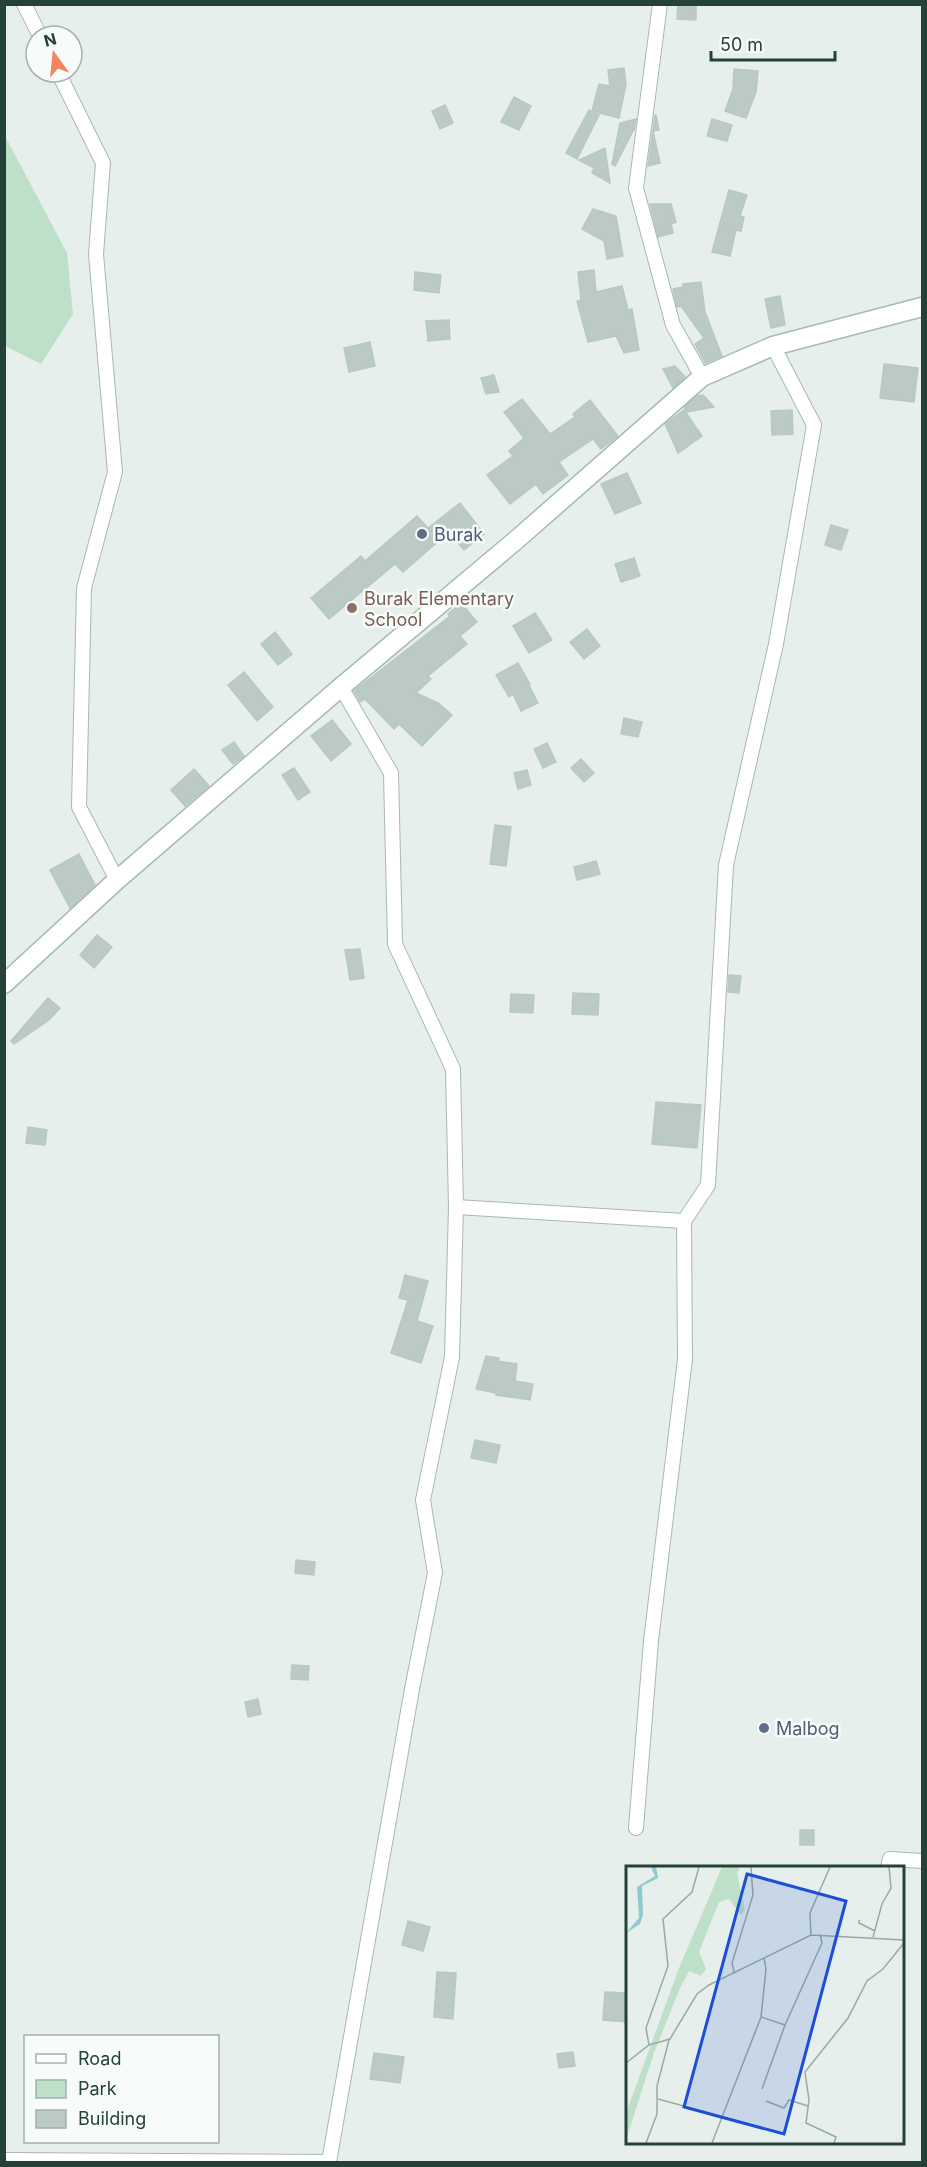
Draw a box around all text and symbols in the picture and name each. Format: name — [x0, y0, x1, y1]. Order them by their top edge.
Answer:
north arrow — [24, 24, 84, 84]
scale bar — [711, 24, 836, 62]
text: N — [42, 28, 59, 51]
text: 50 m — [720, 34, 763, 55]
place label: Burak — [434, 524, 483, 545]
marker: Burak — [415, 527, 429, 541]
place label: Burak Elementary School — [364, 588, 514, 630]
marker: Burak Elementary School — [345, 601, 359, 615]
place label: Malbog — [776, 1718, 840, 1739]
marker: Malbog — [757, 1721, 771, 1735]
inset map — [626, 1866, 903, 2143]
legend — [24, 2035, 219, 2143]
text: Road — [78, 2048, 121, 2069]
text: Park — [78, 2078, 117, 2099]
text: Building — [78, 2108, 146, 2129]

